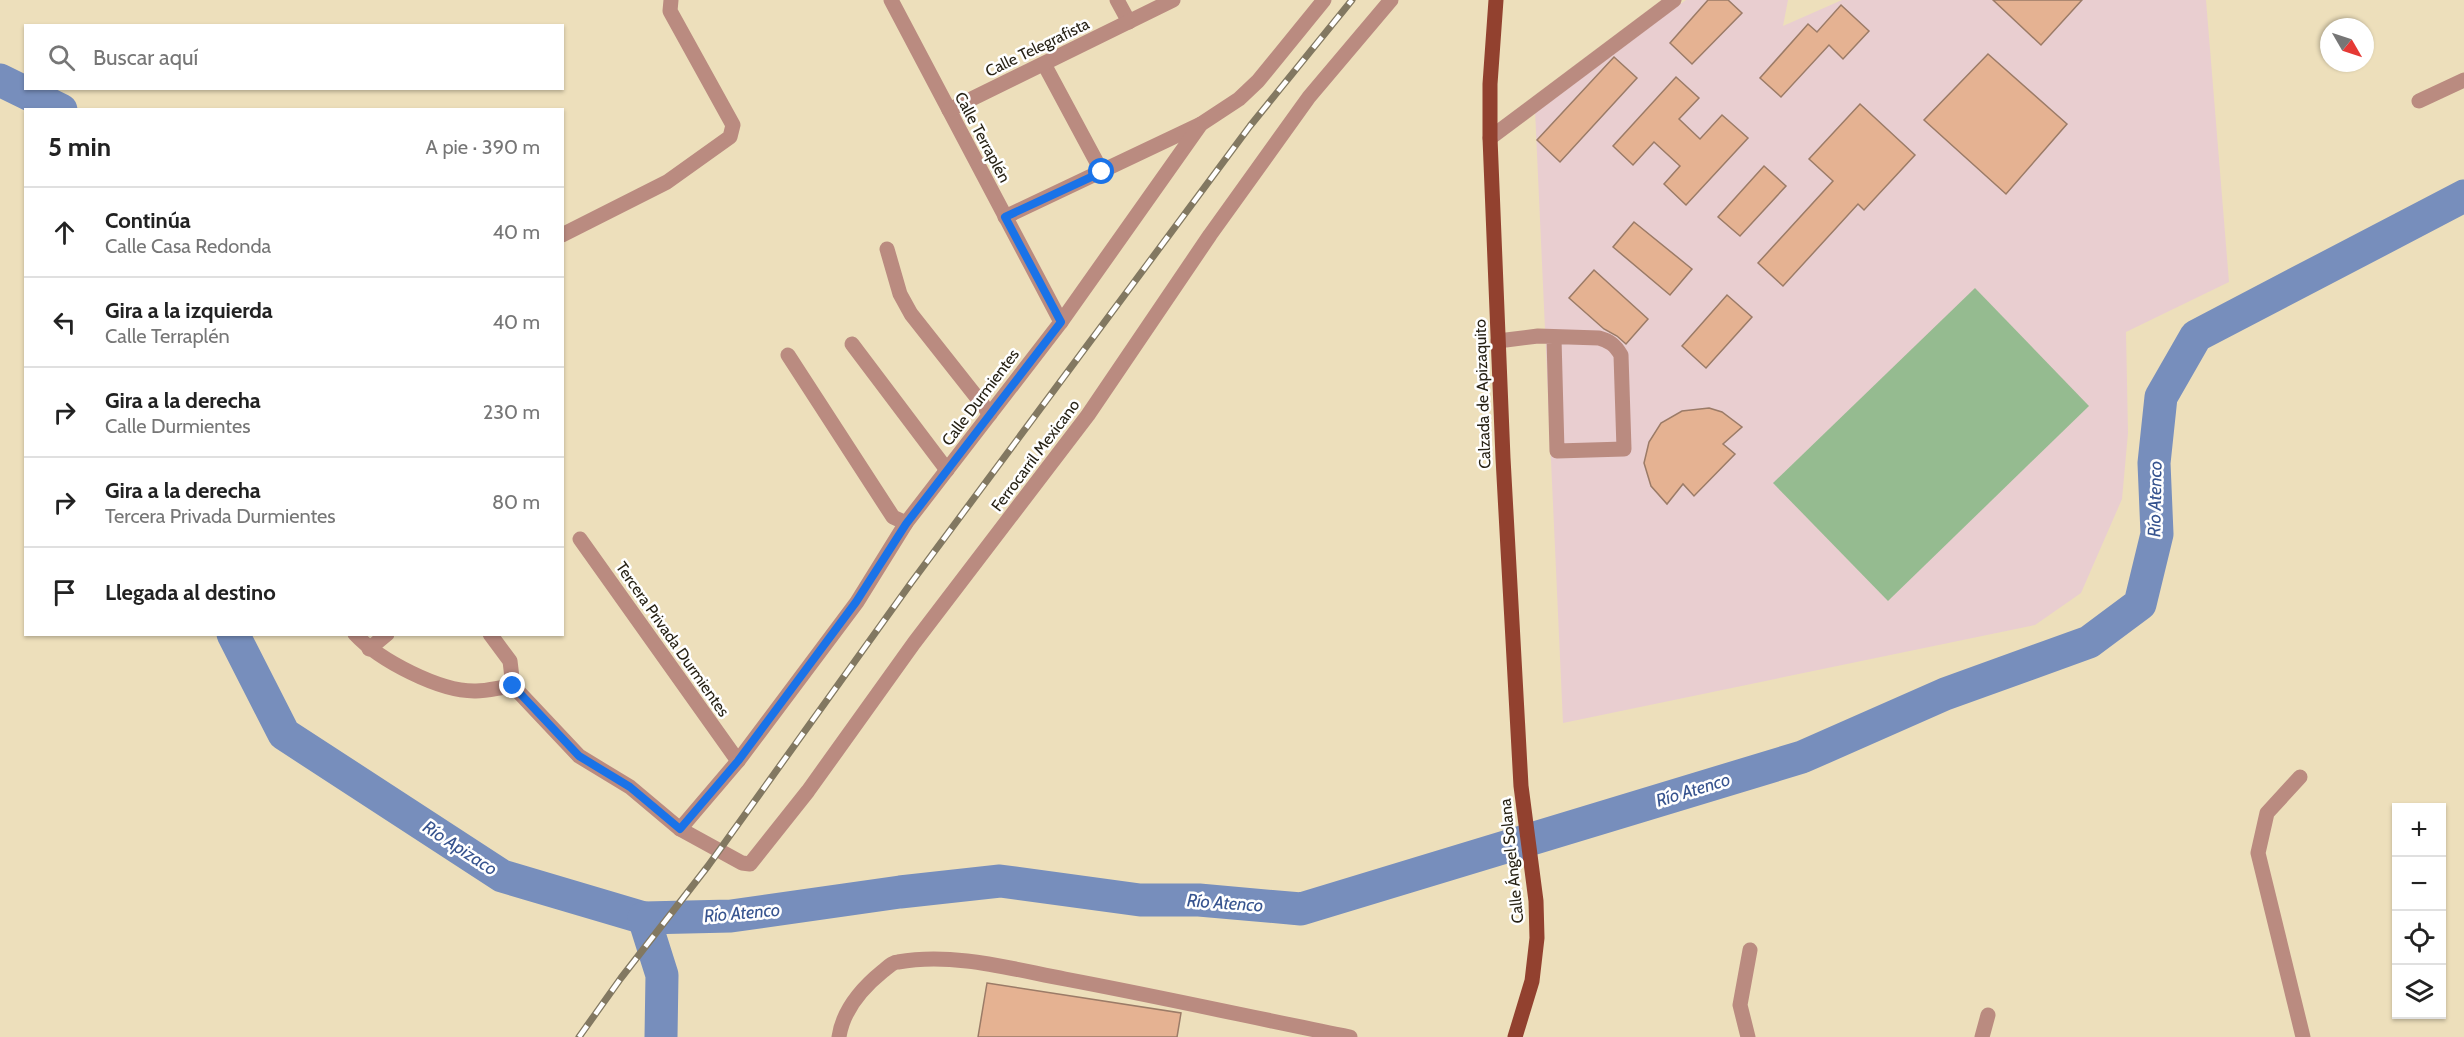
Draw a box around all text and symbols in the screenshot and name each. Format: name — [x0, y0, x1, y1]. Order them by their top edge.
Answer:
street label: Calle Telegrafista — [982, 14, 1092, 81]
north arrow — [2320, 18, 2374, 72]
search box — [24, 24, 564, 90]
icon: search — [45, 41, 78, 74]
text: Buscar aquí — [93, 44, 198, 71]
street label: Calle Terraplén — [951, 89, 1014, 186]
text: 5 min — [48, 131, 111, 163]
text: A pie · 390 m — [426, 135, 540, 159]
route start — [1088, 158, 1114, 184]
text: Continúa — [105, 207, 191, 234]
icon: ahead — [48, 216, 81, 249]
text: 40 m — [492, 220, 540, 244]
text: Calle Casa Redonda — [105, 234, 271, 258]
text: Gira a la izquierda — [105, 297, 273, 324]
icon: left — [48, 306, 81, 339]
text: 40 m — [492, 310, 540, 334]
street label: Calzada de Apizaquito — [1470, 319, 1495, 469]
text: Calle Terraplén — [105, 324, 230, 348]
street label: Calle Durmientes — [938, 345, 1023, 449]
text: Gira a la derecha — [105, 387, 261, 414]
icon: right — [48, 396, 81, 429]
street label: Ferrocarril Mexicano — [987, 396, 1084, 515]
text: 230 m — [483, 400, 540, 424]
text: Calle Durmientes — [105, 414, 250, 438]
water label: Río Atenco — [2143, 461, 2167, 537]
text: Gira a la derecha — [105, 477, 261, 504]
icon: right — [48, 486, 81, 519]
text: 80 m — [492, 490, 540, 514]
text: Tercera Privada Durmientes — [105, 504, 336, 528]
street label: Tercera Privada Durmientes — [612, 558, 734, 721]
icon: arrive — [48, 576, 81, 609]
text: Llegada al destino — [105, 579, 276, 606]
route end — [499, 672, 525, 698]
water label: Río Atenco — [1653, 768, 1733, 812]
street label: Calle Ángel Solana — [1495, 797, 1527, 924]
map controls — [2392, 803, 2446, 1019]
button: + — [2392, 803, 2446, 857]
water label: Río Apizaco — [419, 816, 501, 880]
button: − — [2392, 857, 2446, 911]
water label: Río Atenco — [1186, 889, 1264, 917]
water label: Río Atenco — [703, 899, 781, 927]
button: locate — [2392, 911, 2446, 965]
button: layers — [2392, 965, 2446, 1019]

